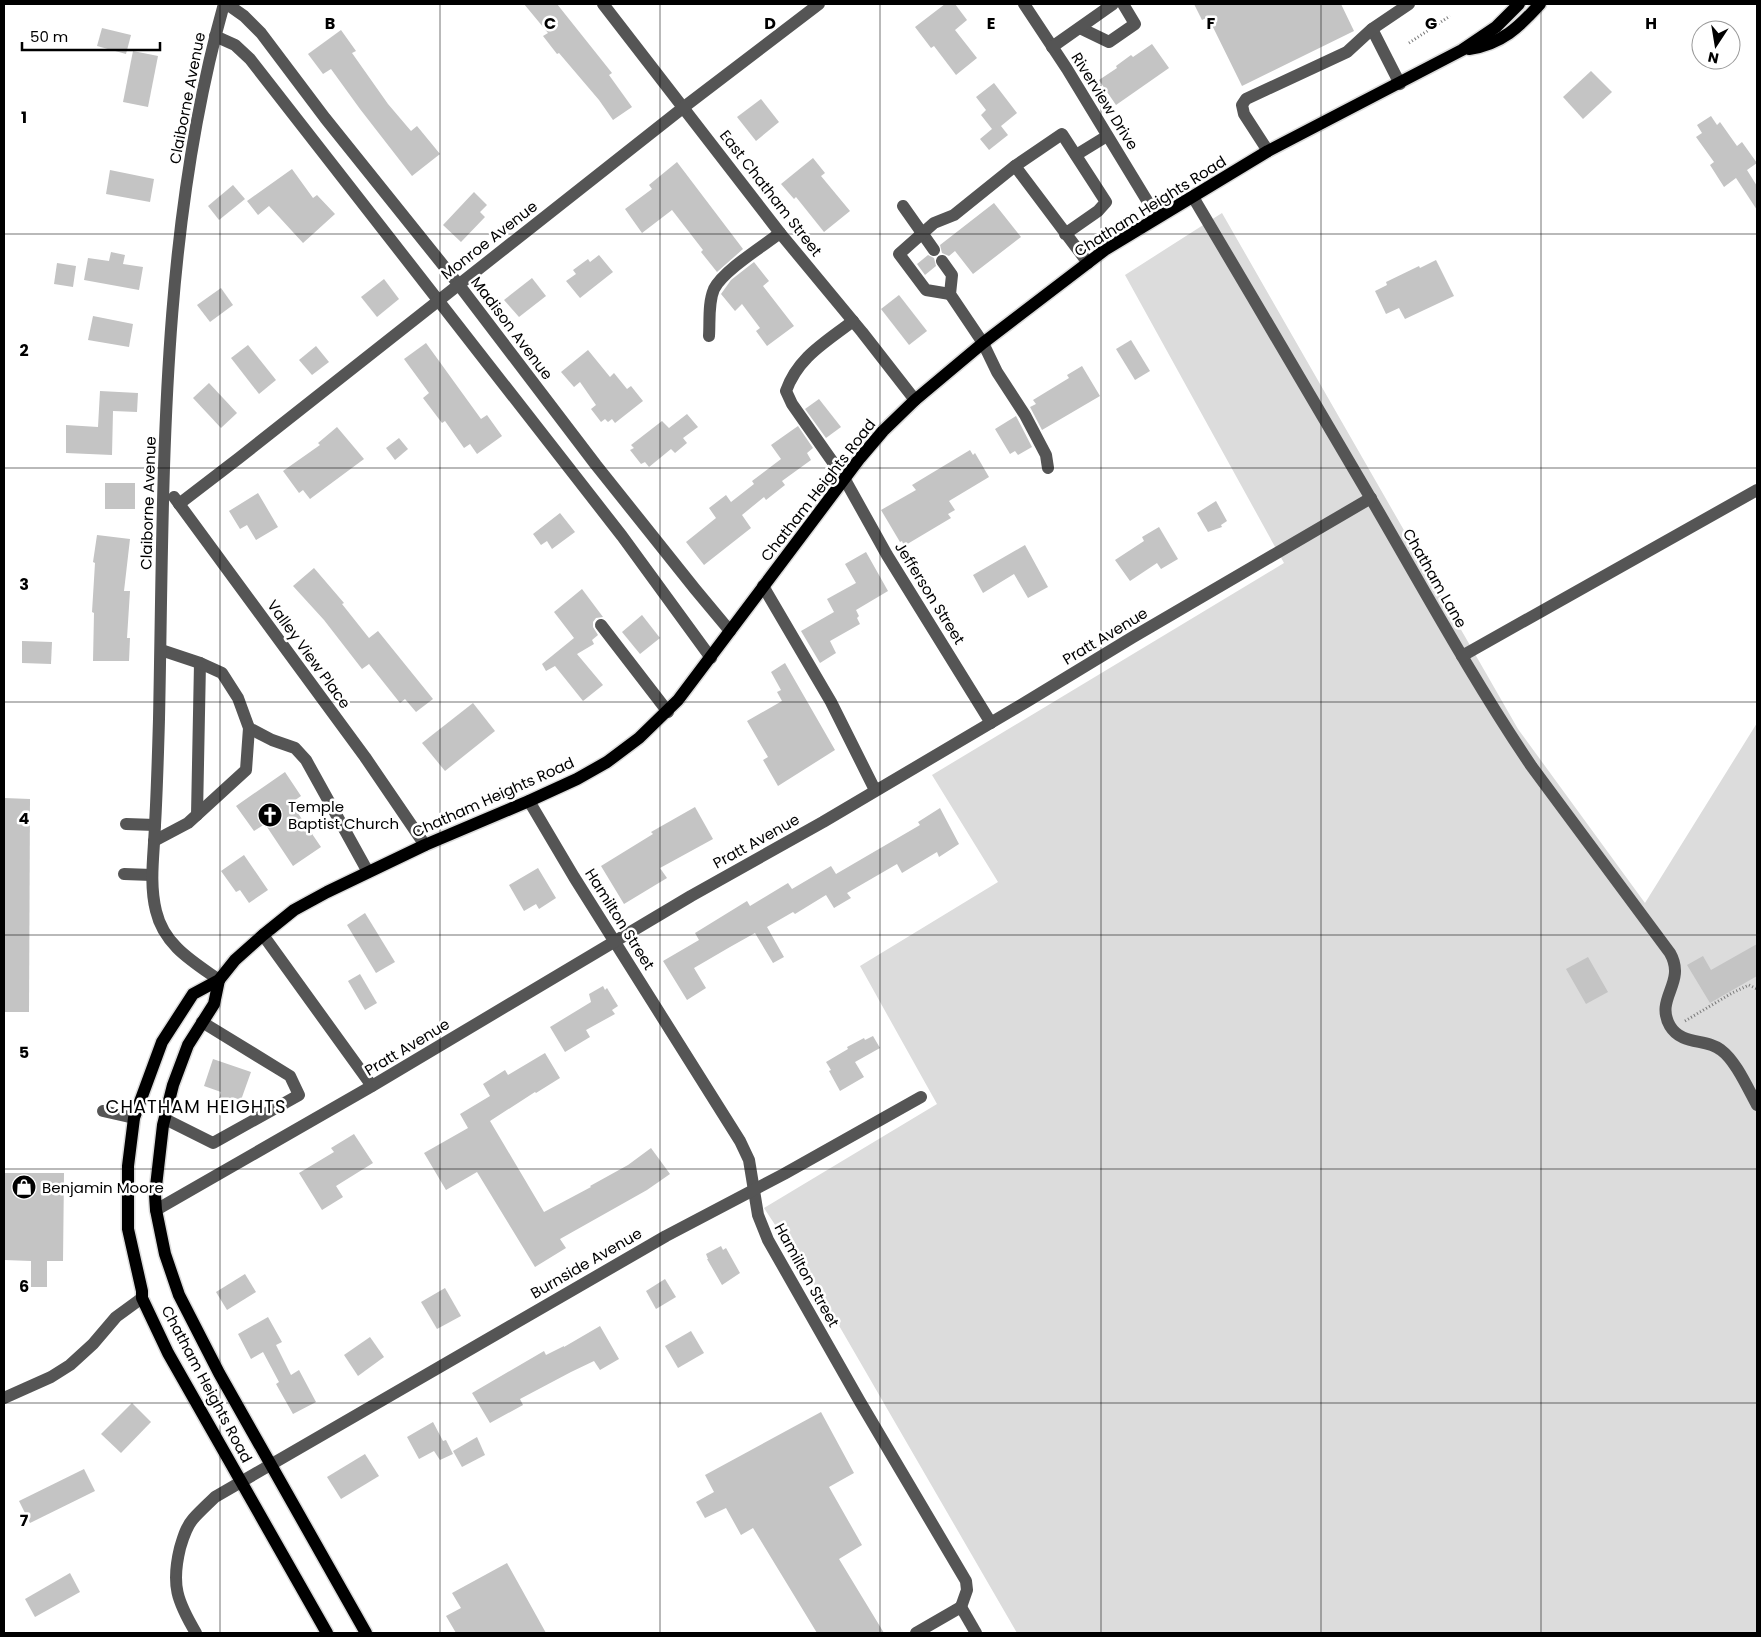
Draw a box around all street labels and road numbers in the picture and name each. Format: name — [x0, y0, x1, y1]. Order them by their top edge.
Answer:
street label: Claiborne Avenue — [164, 30, 210, 166]
street label: Riverview Drive — [1067, 48, 1143, 154]
street label: East Chatham Street — [715, 125, 827, 261]
street label: Chatham Heights Road — [1070, 151, 1230, 261]
street label: Monroe Avenue — [436, 196, 542, 284]
street label: Madison Avenue — [466, 272, 558, 384]
street label: Chatham Heights Road — [756, 414, 880, 566]
street label: Claiborne Avenue — [135, 436, 161, 570]
street label: Chatham Lane — [1398, 524, 1472, 632]
street label: Jefferson Street — [890, 538, 970, 648]
street label: Valley View Place — [262, 595, 356, 713]
street label: Pratt Avenue — [1059, 602, 1151, 670]
street label: Chatham Heights Road — [409, 752, 577, 842]
street label: Pratt Avenue — [709, 809, 803, 873]
street label: Hamilton Street — [580, 864, 660, 974]
street label: Pratt Avenue — [361, 1013, 453, 1081]
street label: Hamilton Street — [770, 1219, 844, 1331]
street label: Burnside Avenue — [527, 1223, 645, 1303]
street label: Chatham Heights Road — [157, 1302, 257, 1466]

